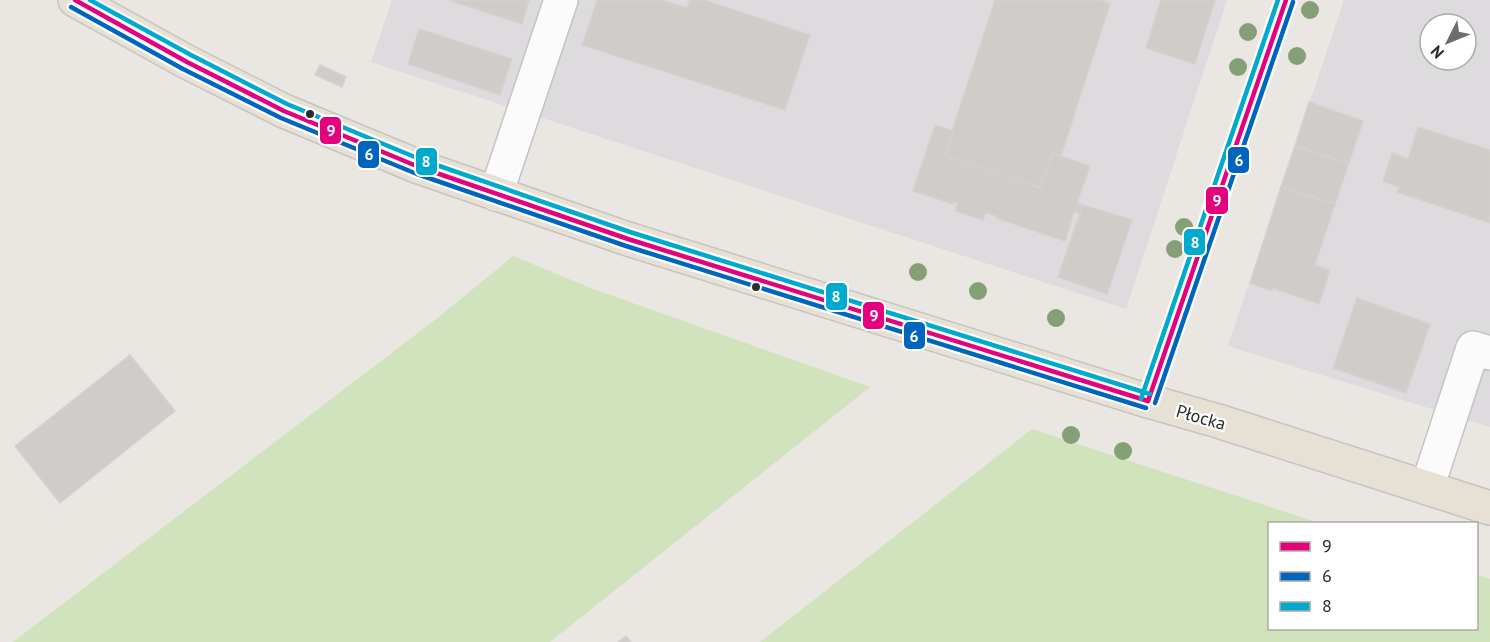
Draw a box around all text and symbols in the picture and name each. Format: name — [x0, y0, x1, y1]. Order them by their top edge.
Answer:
north arrow — [1418, 12, 1478, 72]
text: N — [1426, 42, 1448, 63]
unlabelled marker — [304, 108, 316, 120]
line badge: 9 — [319, 116, 342, 145]
text: 9 — [326, 120, 336, 140]
line badge: 6 — [357, 140, 380, 169]
text: 6 — [364, 144, 374, 164]
line badge: 6 — [1227, 146, 1250, 174]
line badge: 8 — [415, 147, 438, 176]
text: 6 — [1234, 150, 1244, 170]
text: 8 — [421, 151, 431, 171]
line badge: 9 — [1205, 186, 1229, 215]
text: 9 — [1212, 190, 1222, 210]
line badge: 8 — [1183, 228, 1206, 256]
text: 8 — [1190, 232, 1200, 252]
unlabelled marker — [750, 281, 762, 293]
line badge: 8 — [825, 282, 848, 311]
text: 8 — [831, 286, 841, 306]
line badge: 9 — [862, 301, 885, 330]
text: 9 — [869, 305, 879, 325]
line badge: 6 — [903, 321, 926, 350]
text: 6 — [909, 326, 919, 346]
street label: Płocka — [1173, 399, 1229, 435]
legend — [1268, 522, 1478, 630]
text: 9 — [1322, 534, 1332, 557]
text: 6 — [1322, 564, 1332, 587]
text: 8 — [1322, 594, 1332, 617]

